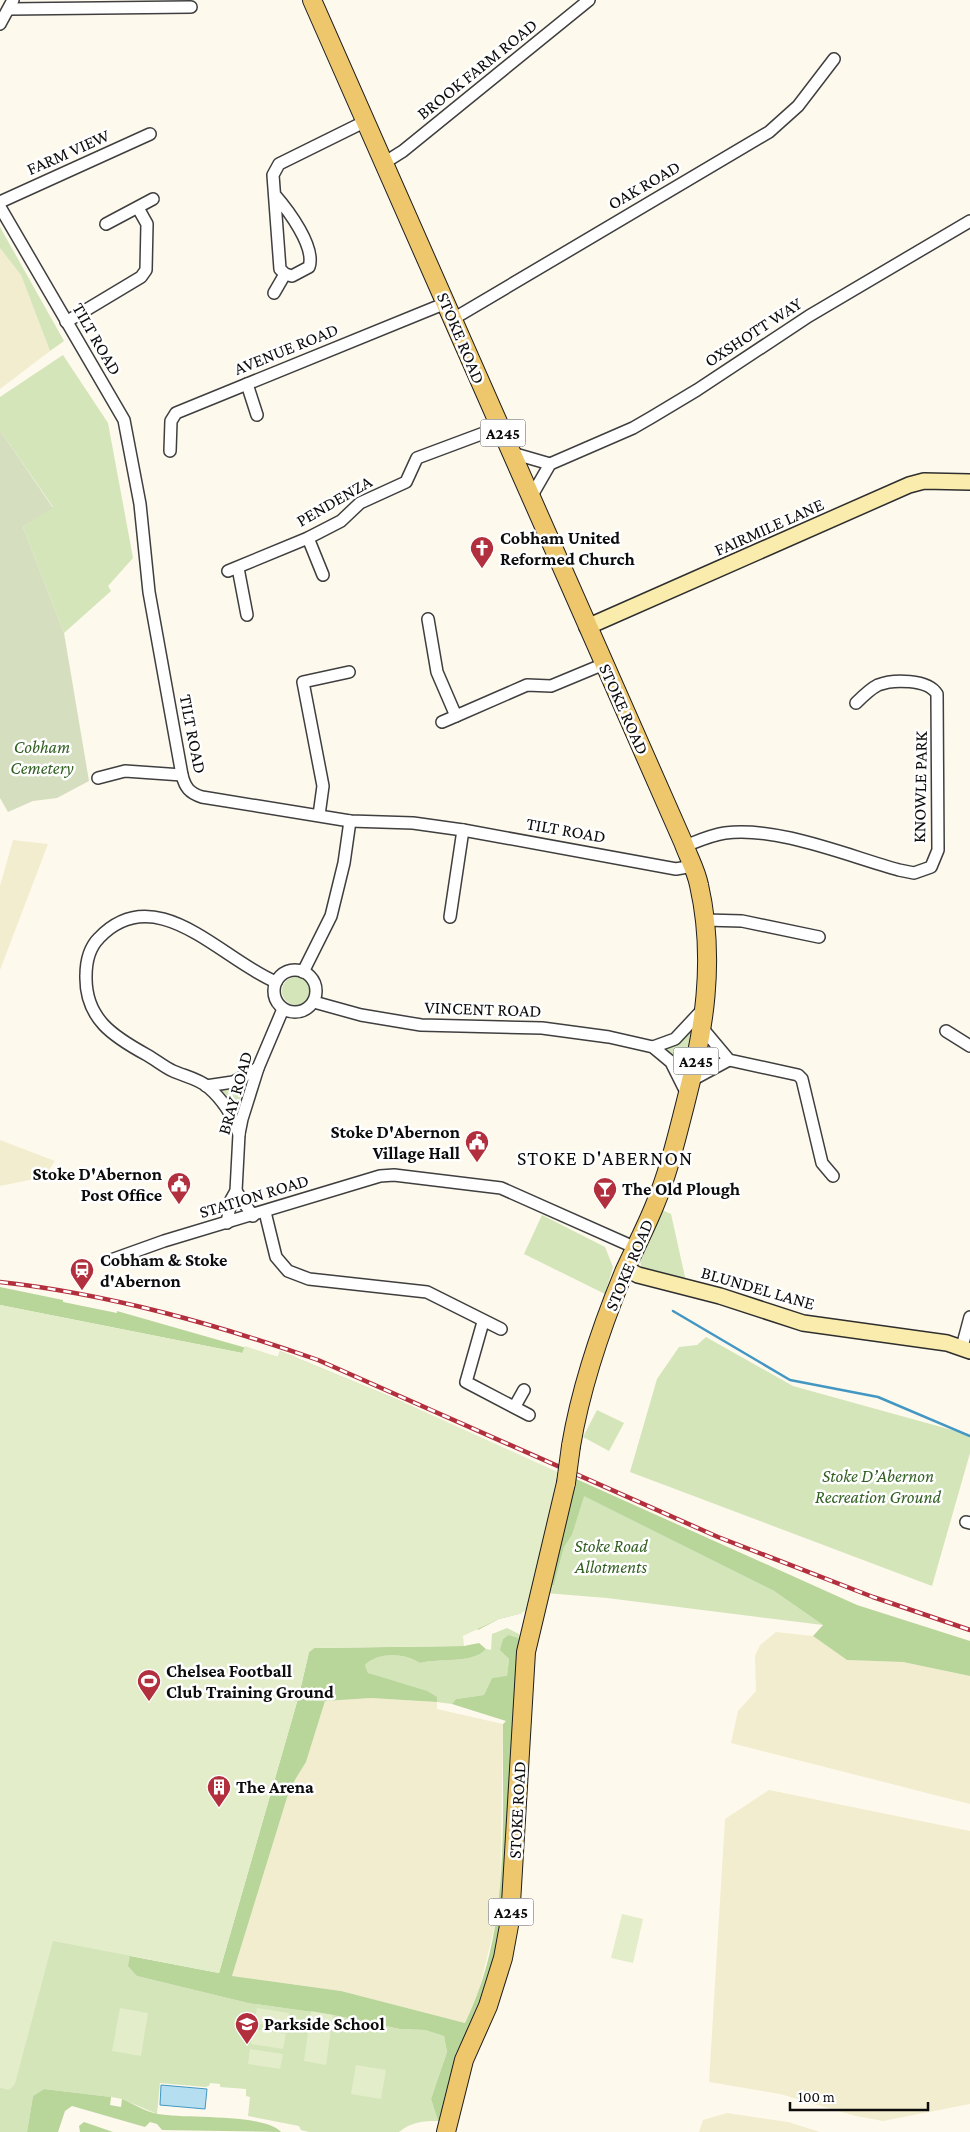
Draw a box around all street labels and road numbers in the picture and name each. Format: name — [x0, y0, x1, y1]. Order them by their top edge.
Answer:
street label: BROOK FARM ROAD — [413, 15, 541, 123]
street label: FARM VIEW — [23, 125, 113, 179]
street label: OAK ROAD — [604, 156, 684, 214]
street label: STOKE ROAD — [433, 289, 489, 387]
street label: OXSHOTT WAY — [701, 293, 806, 371]
street label: TILT ROAD — [68, 299, 126, 379]
street label: AVENUE ROAD — [231, 319, 341, 379]
road number: A245 — [480, 419, 526, 446]
street label: PENDENZA — [293, 471, 376, 531]
street label: FAIRMILE LANE — [711, 494, 827, 560]
street label: STOKE ROAD — [595, 660, 653, 758]
street label: TILT ROAD — [176, 693, 210, 775]
street label: KNOWLE PARK — [909, 730, 931, 843]
street label: TILT ROAD — [525, 813, 607, 847]
street label: VINCENT ROAD — [424, 997, 542, 1021]
road number: A245 — [674, 1048, 718, 1074]
street label: BRAY ROAD — [214, 1049, 256, 1137]
street label: STATION ROAD — [197, 1170, 311, 1222]
street label: STOKE ROAD — [601, 1216, 657, 1314]
street label: BLUNDEL LANE — [699, 1262, 817, 1314]
street label: STOKE ROAD — [504, 1761, 530, 1859]
road number: A245 — [488, 1898, 534, 1925]

